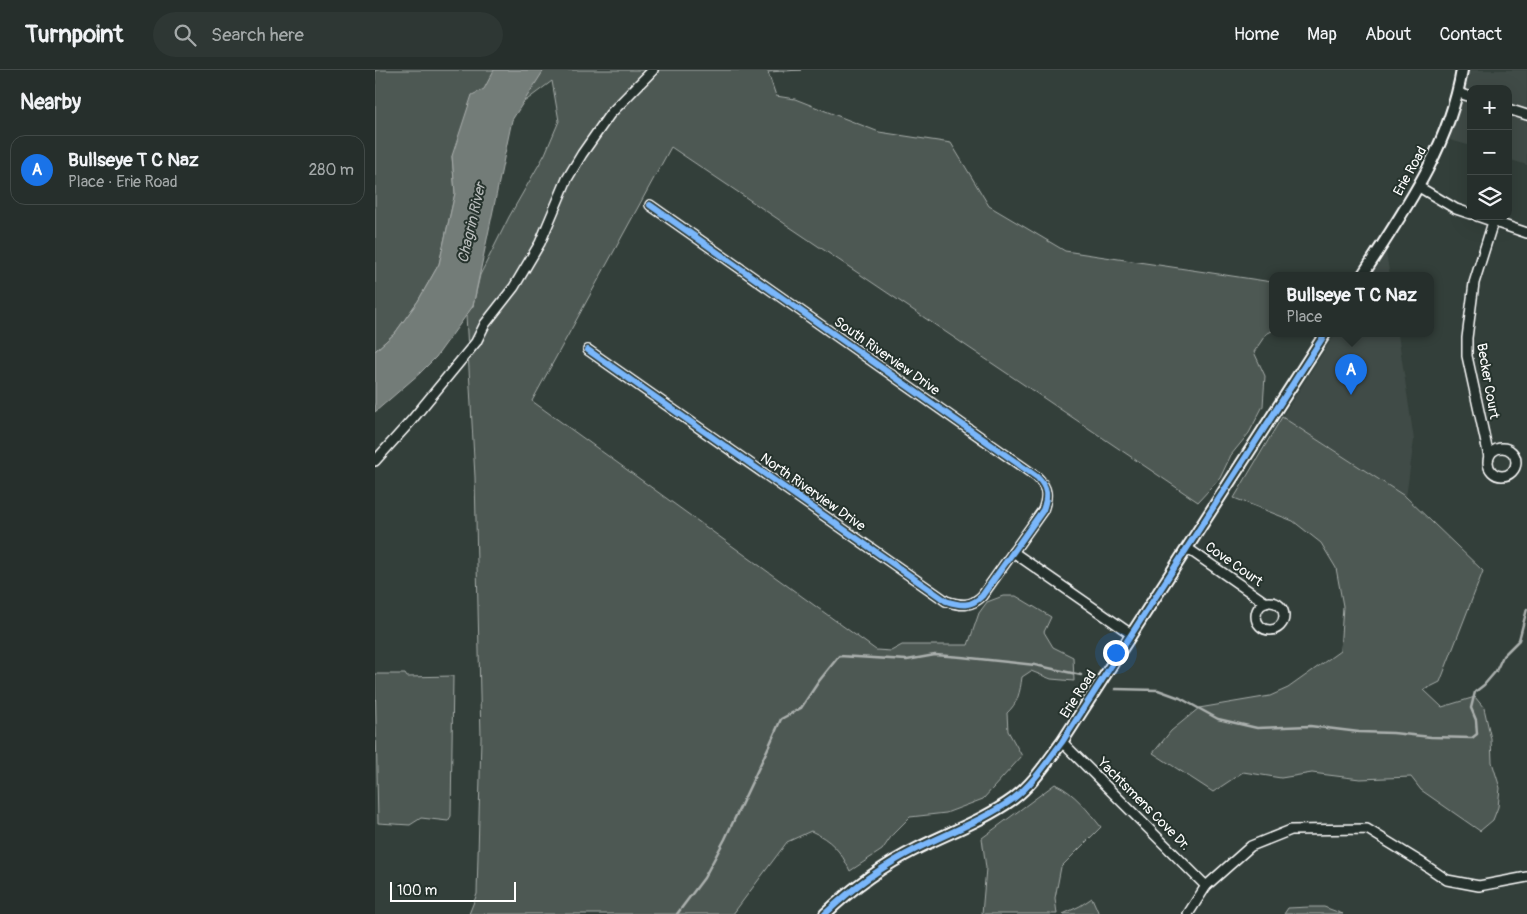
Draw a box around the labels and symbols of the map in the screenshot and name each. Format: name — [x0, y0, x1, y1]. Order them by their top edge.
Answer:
street label: Erie Road — [1390, 143, 1431, 199]
water label: Chagrin River — [454, 179, 491, 265]
street label: South Riverview Drive — [831, 313, 943, 399]
street label: Becker Court — [1473, 342, 1503, 421]
pin: A — [1335, 354, 1367, 395]
street label: North Riverview Drive — [757, 449, 869, 535]
street label: Cove Court — [1202, 538, 1266, 590]
your location — [1103, 640, 1129, 666]
street label: Erie Road — [1056, 667, 1100, 721]
street label: Yachtsmens Cove Dr. — [1093, 753, 1194, 854]
scale bar — [390, 879, 516, 902]

